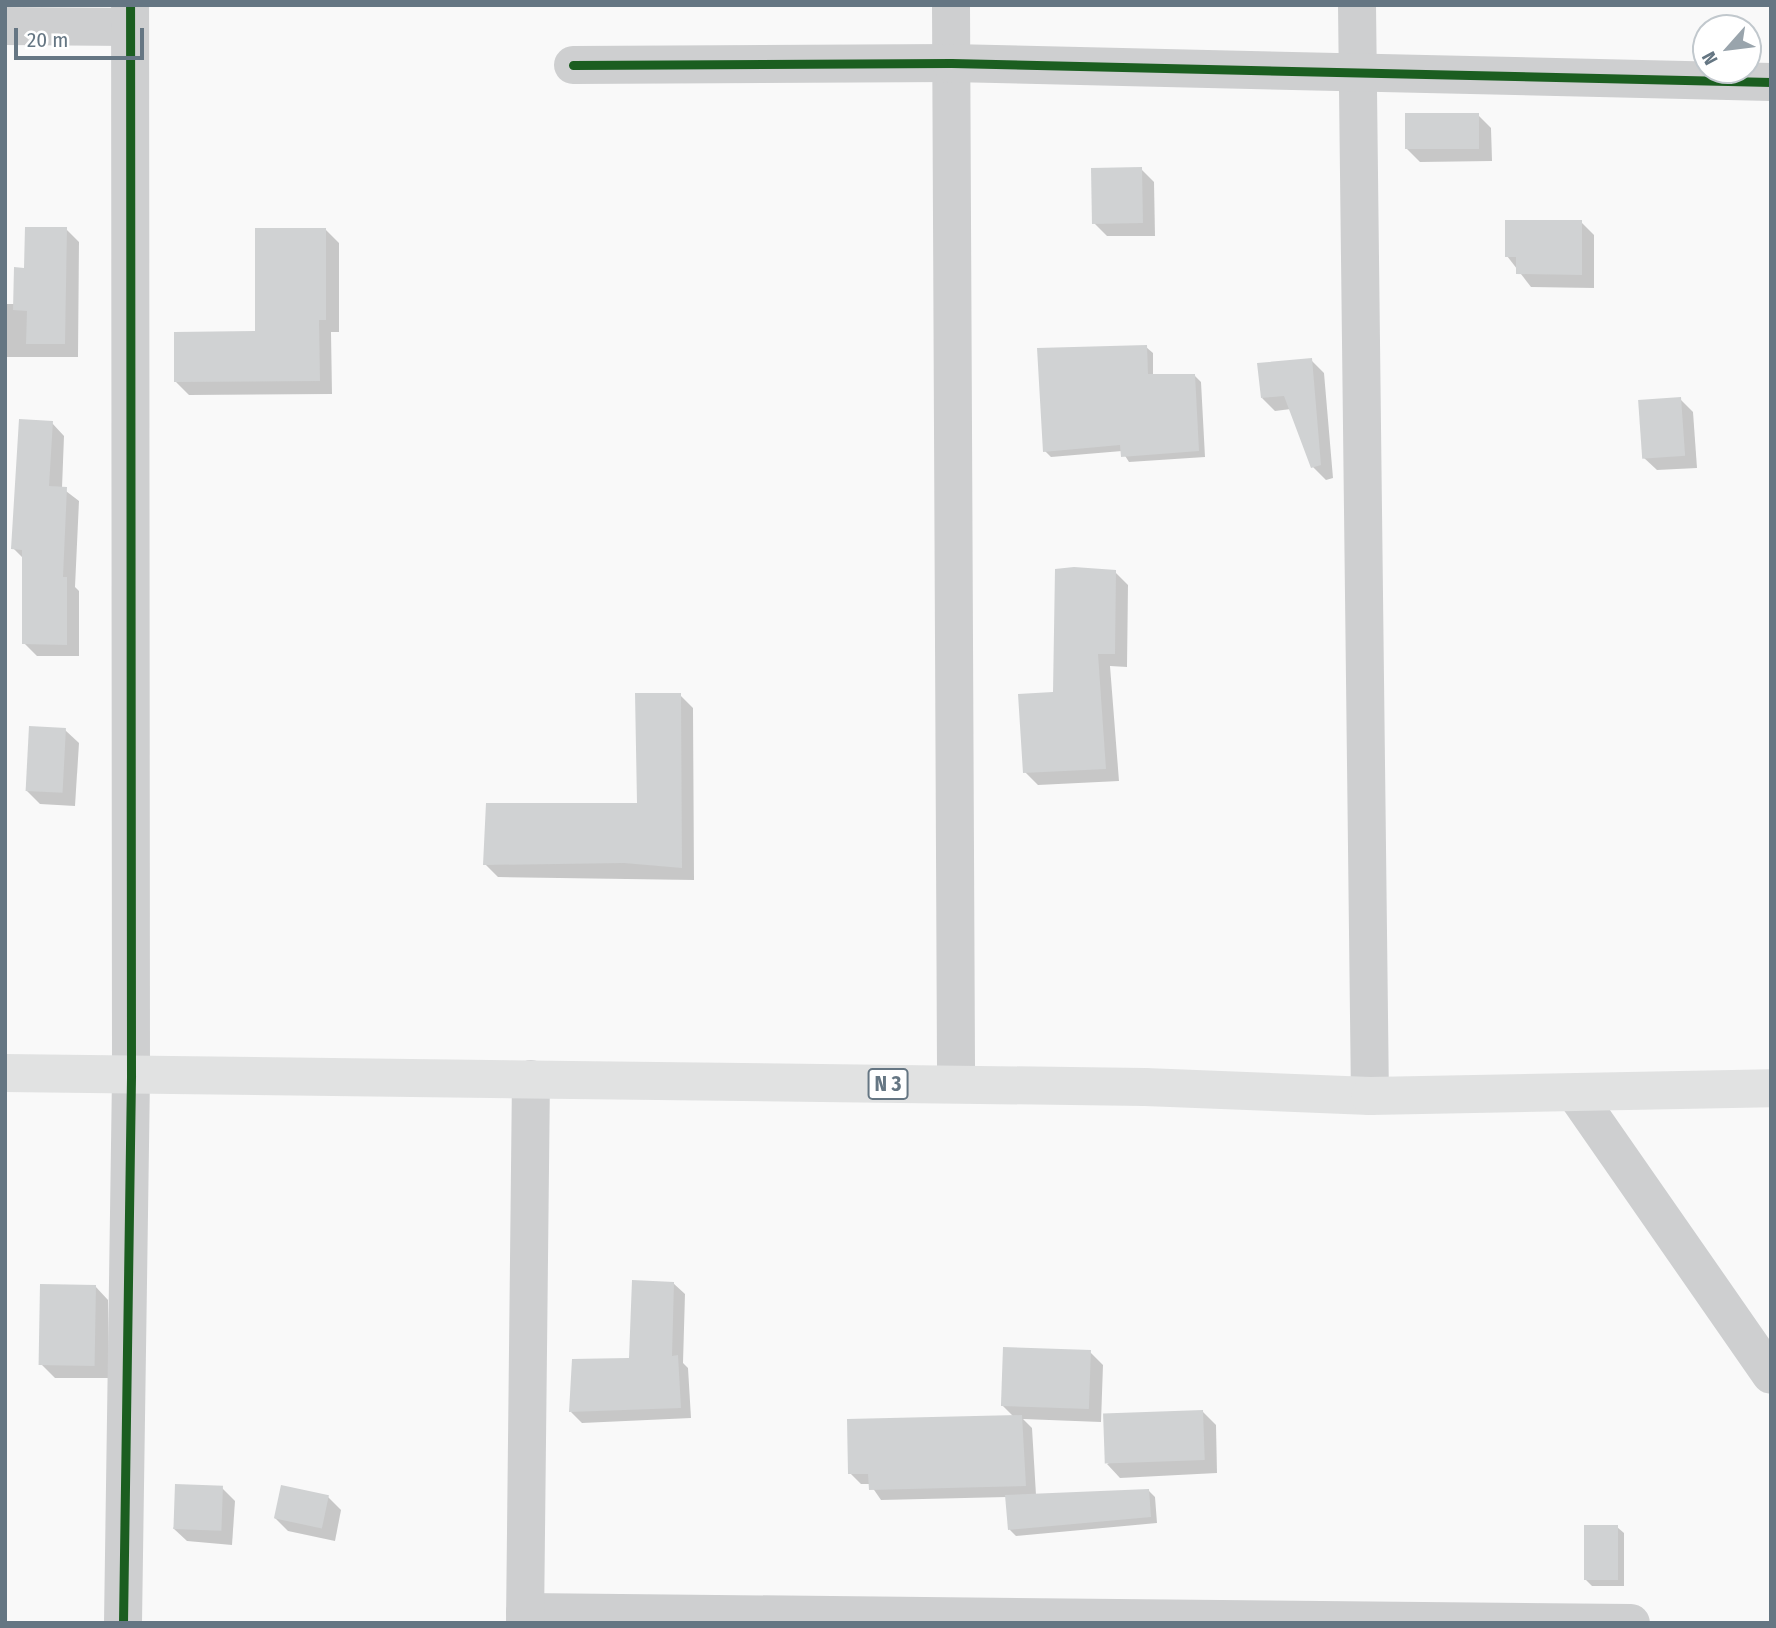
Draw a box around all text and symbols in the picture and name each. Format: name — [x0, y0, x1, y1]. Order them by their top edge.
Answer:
scale bar — [18, 14, 147, 58]
north arrow — [1692, 14, 1762, 84]
text: 20 m — [27, 27, 68, 53]
text: N — [1697, 48, 1723, 69]
road number: N 3 — [867, 1066, 909, 1102]

